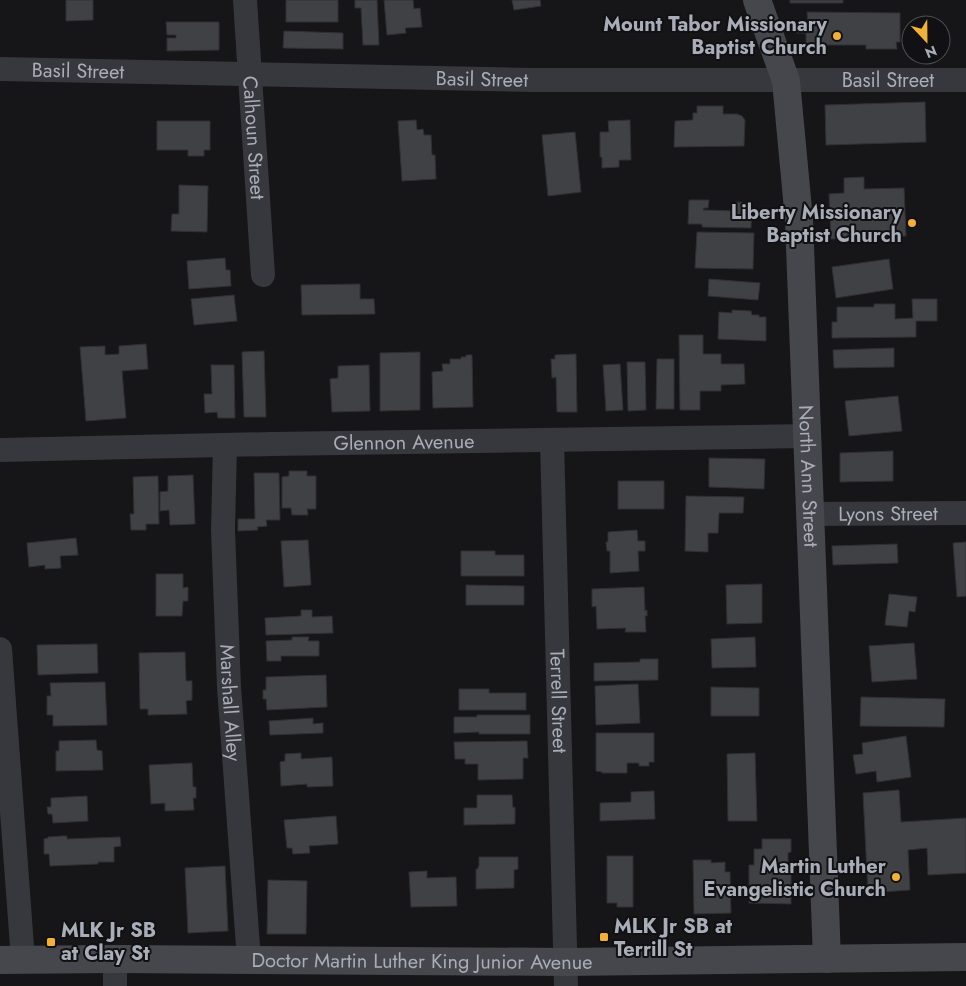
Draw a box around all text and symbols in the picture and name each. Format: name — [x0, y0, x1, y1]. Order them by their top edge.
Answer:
place label: Mount Tabor Missionary Baptist Church — [603, 10, 828, 62]
north arrow — [901, 15, 951, 65]
marker: Mount Tabor Missionary Baptist Church — [831, 30, 843, 42]
text: N — [922, 41, 940, 63]
street label: Basil Street — [31, 55, 125, 86]
street label: Basil Street — [435, 64, 529, 94]
street label: Basil Street — [842, 66, 934, 95]
street label: Calhoun Street — [235, 75, 273, 201]
place label: Liberty Missionary Baptist Church — [731, 198, 903, 250]
marker: Liberty Missionary Baptist Church — [906, 217, 918, 229]
street label: North Ann Street — [792, 404, 826, 548]
street label: Glennon Avenue — [333, 426, 475, 458]
street label: Lyons Street — [838, 499, 938, 528]
street label: Marshall Alley — [213, 644, 249, 763]
street label: Terrell Street — [543, 648, 575, 754]
place label: Martin Luther Evangelistic Church — [704, 852, 887, 904]
marker: Martin Luther Evangelistic Church — [890, 871, 902, 883]
place label: MLK Jr SB at Terrill St — [614, 912, 733, 964]
place label: MLK Jr SB at Clay St — [61, 916, 156, 968]
marker: MLK Jr SB at Terrill St — [598, 931, 610, 943]
marker: MLK Jr SB at Clay St — [45, 936, 57, 948]
street label: Doctor Martin Luther King Junior Avenue — [251, 945, 593, 977]

